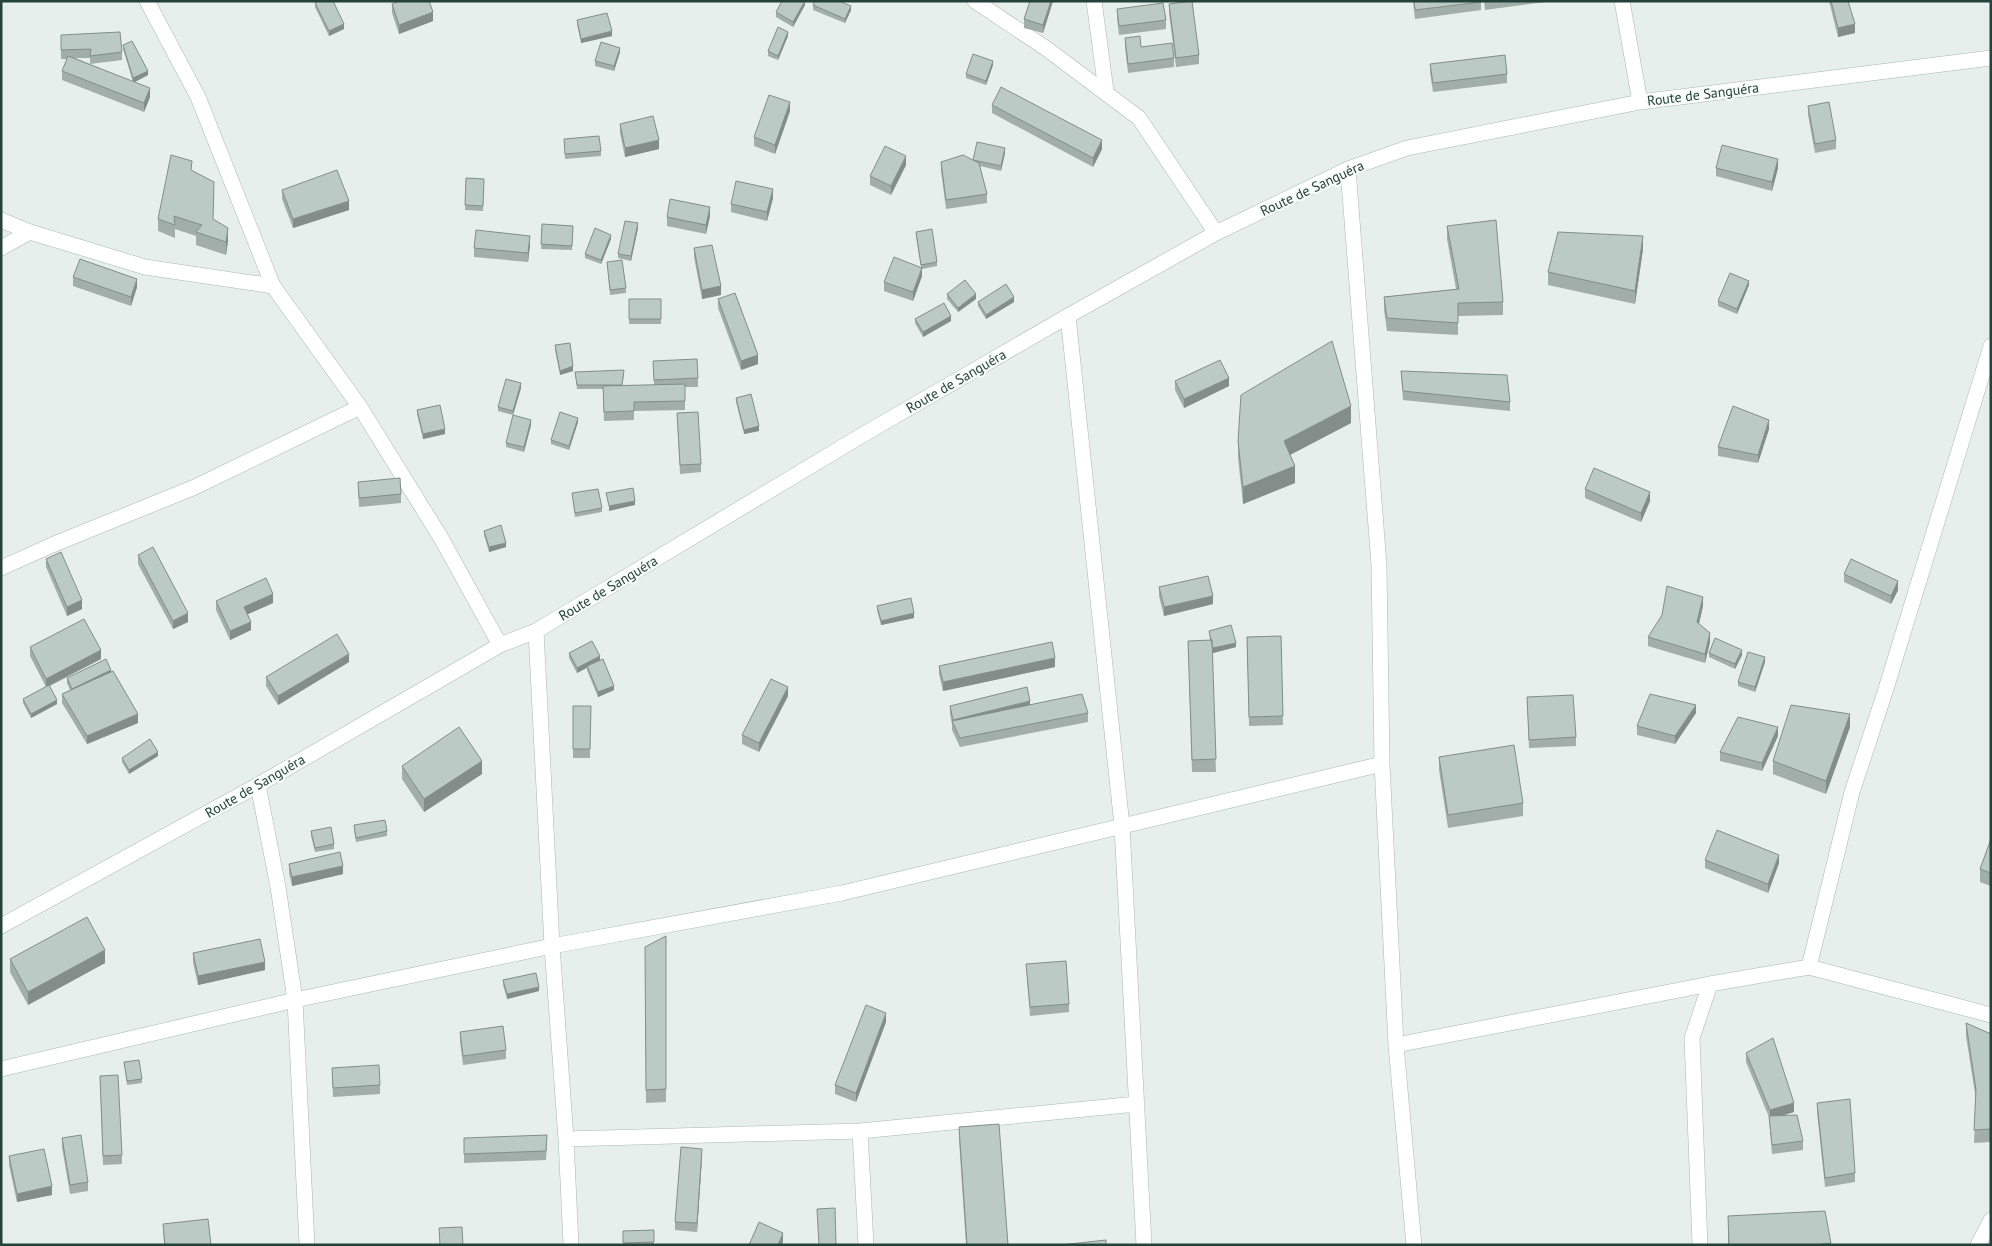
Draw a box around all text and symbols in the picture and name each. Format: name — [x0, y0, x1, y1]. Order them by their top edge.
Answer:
street label: Route de Sanguéra — [1646, 78, 1760, 110]
street label: Route de Sanguéra — [1257, 156, 1367, 220]
street label: Route de Sanguéra — [903, 345, 1009, 417]
street label: Route de Sanguéra — [555, 551, 661, 625]
street label: Route de Sanguéra — [202, 750, 308, 822]

